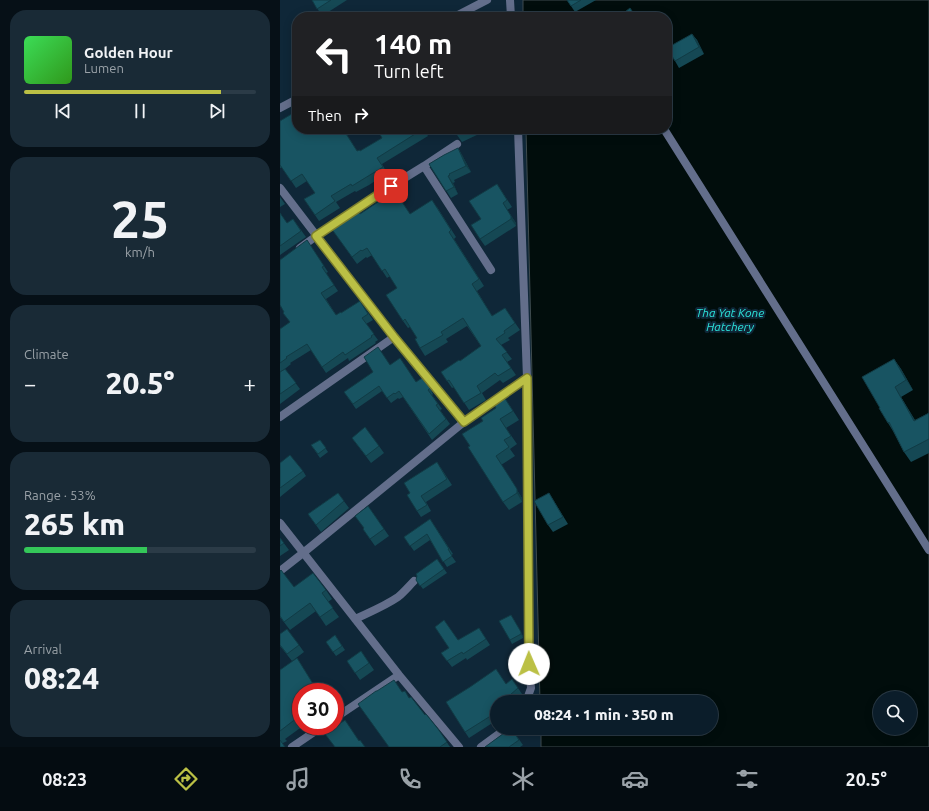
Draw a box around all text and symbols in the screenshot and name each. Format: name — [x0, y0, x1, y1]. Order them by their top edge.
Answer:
icon: left — [308, 28, 360, 80]
text: 140 m — [374, 28, 452, 59]
text: Golden Hour — [84, 44, 173, 61]
text: Lumen — [84, 61, 124, 75]
text: Turn left — [374, 61, 444, 81]
icon: previous — [52, 100, 74, 122]
icon: pause — [129, 100, 151, 122]
icon: next — [206, 100, 228, 122]
icon: right — [350, 104, 372, 126]
text: Then — [308, 107, 342, 124]
pin — [374, 169, 408, 203]
icon: arrive — [380, 175, 402, 197]
text: 25 — [111, 190, 169, 248]
text: km/h — [125, 245, 155, 259]
water label: Tha Yat Kone Hatchery — [696, 306, 764, 333]
text: Climate — [24, 347, 69, 361]
text: 20.5° — [105, 366, 175, 400]
text: − — [24, 371, 36, 396]
text: + — [244, 371, 256, 396]
text: Range · 53% — [24, 488, 96, 502]
text: 265 km — [24, 507, 125, 541]
text: Arrival — [24, 642, 62, 656]
position arrow — [508, 643, 550, 685]
text: 08:24 — [24, 661, 99, 695]
speed limit sign: 30 — [292, 683, 344, 735]
map controls — [873, 691, 917, 735]
button: search — [873, 691, 917, 735]
text: 08:24 · 1 min · 350 m — [534, 706, 674, 723]
icon: directions — [172, 765, 200, 793]
icon: music — [284, 765, 312, 793]
icon: phone — [396, 765, 424, 793]
icon: climate — [509, 765, 537, 793]
icon: car — [621, 765, 649, 793]
icon: filters — [733, 765, 761, 793]
text: 08:23 — [42, 769, 87, 789]
text: 20.5° — [846, 769, 887, 789]

